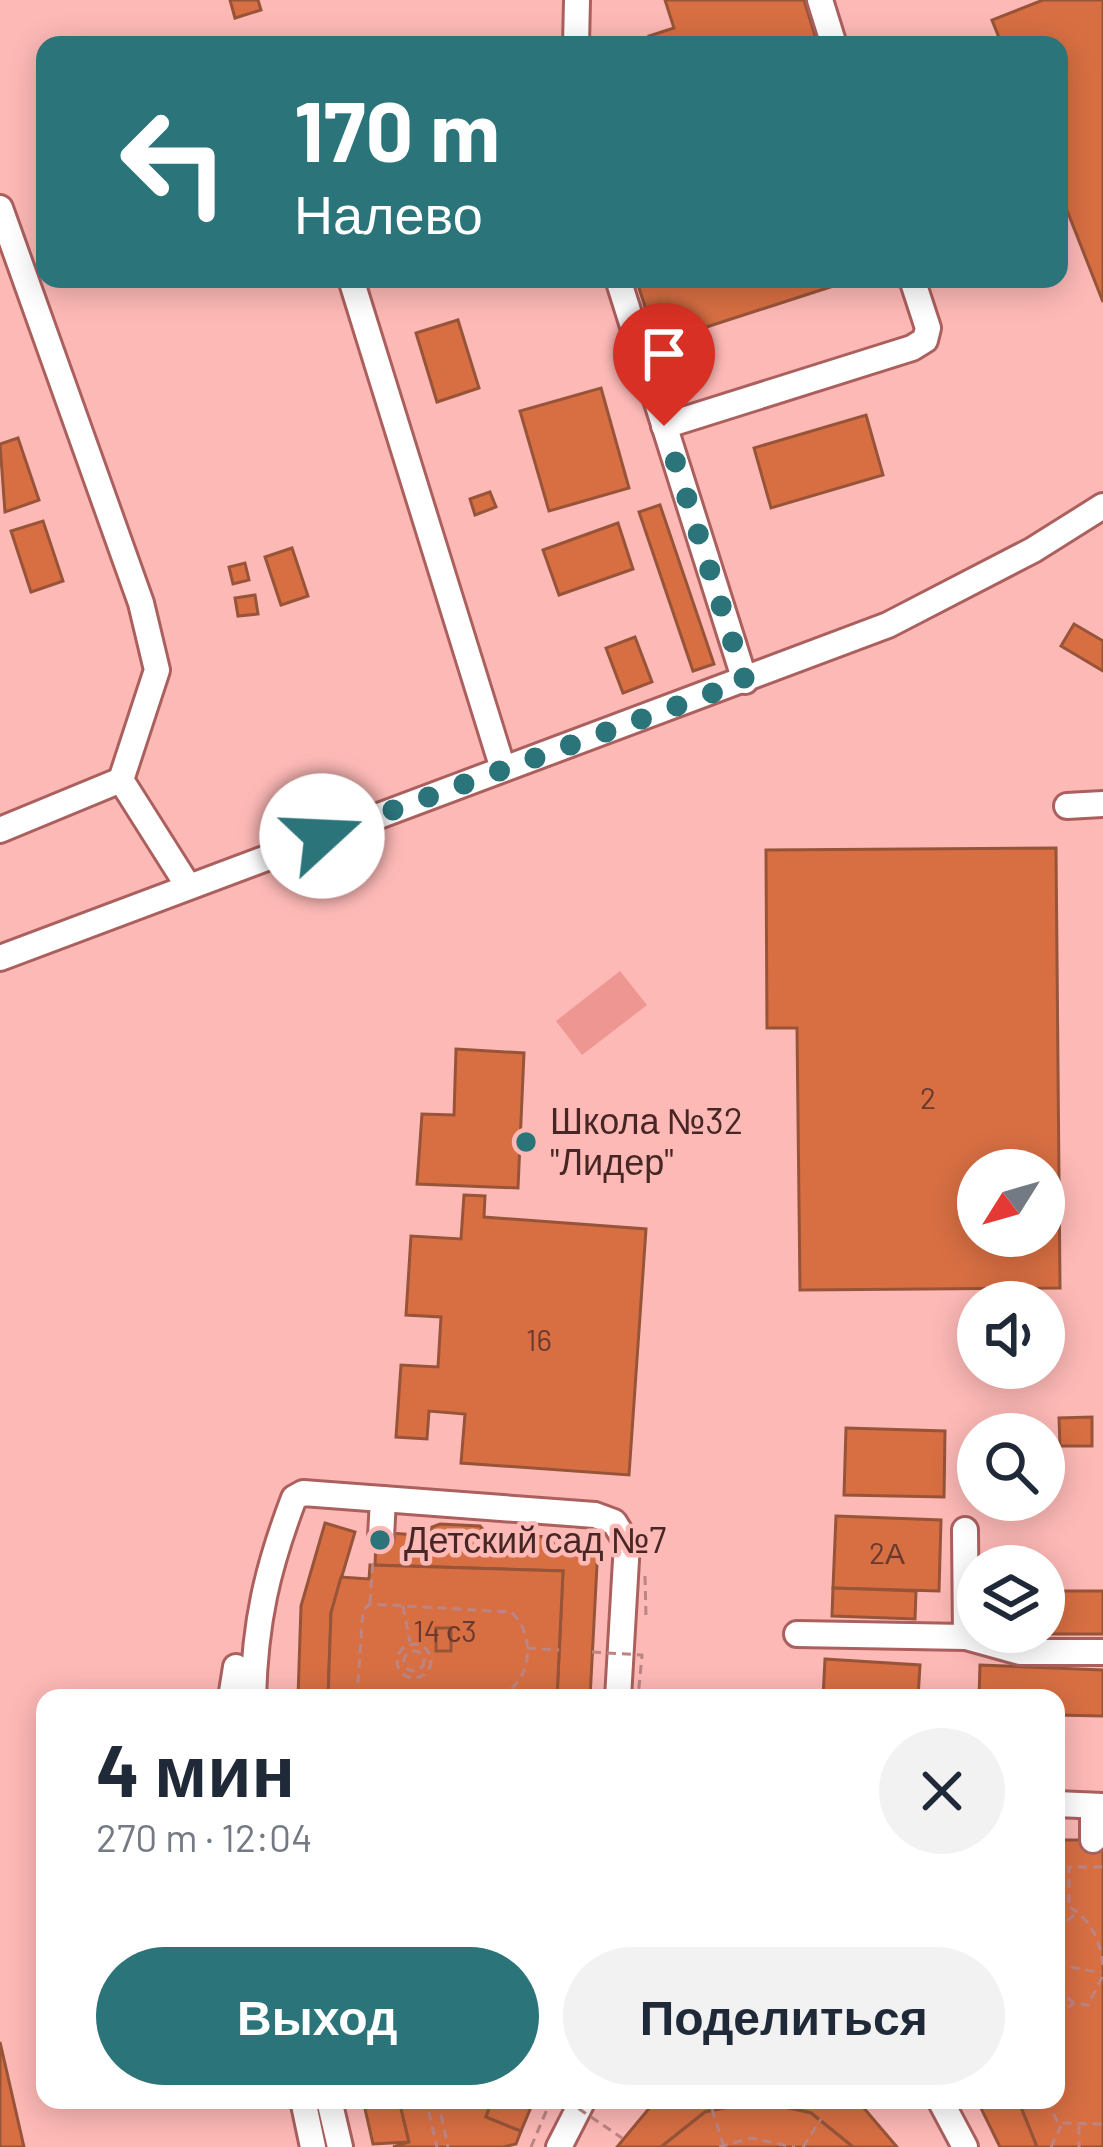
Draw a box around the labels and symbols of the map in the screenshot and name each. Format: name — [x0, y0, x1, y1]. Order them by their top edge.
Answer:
pin — [613, 303, 715, 426]
position arrow — [259, 773, 385, 899]
house number: 2 — [920, 1079, 936, 1115]
place label: Школа №32 "Лидер" — [550, 1098, 743, 1183]
marker: Школа №32 "Лидер" — [513, 1129, 539, 1155]
north arrow — [957, 1149, 1065, 1257]
house number: 16 — [526, 1321, 552, 1357]
place label: Детский сад №7 — [404, 1517, 666, 1561]
marker: Детский сад №7 — [367, 1527, 393, 1553]
house number: 2А — [869, 1534, 905, 1570]
house number: 14 с3 — [413, 1612, 477, 1648]

